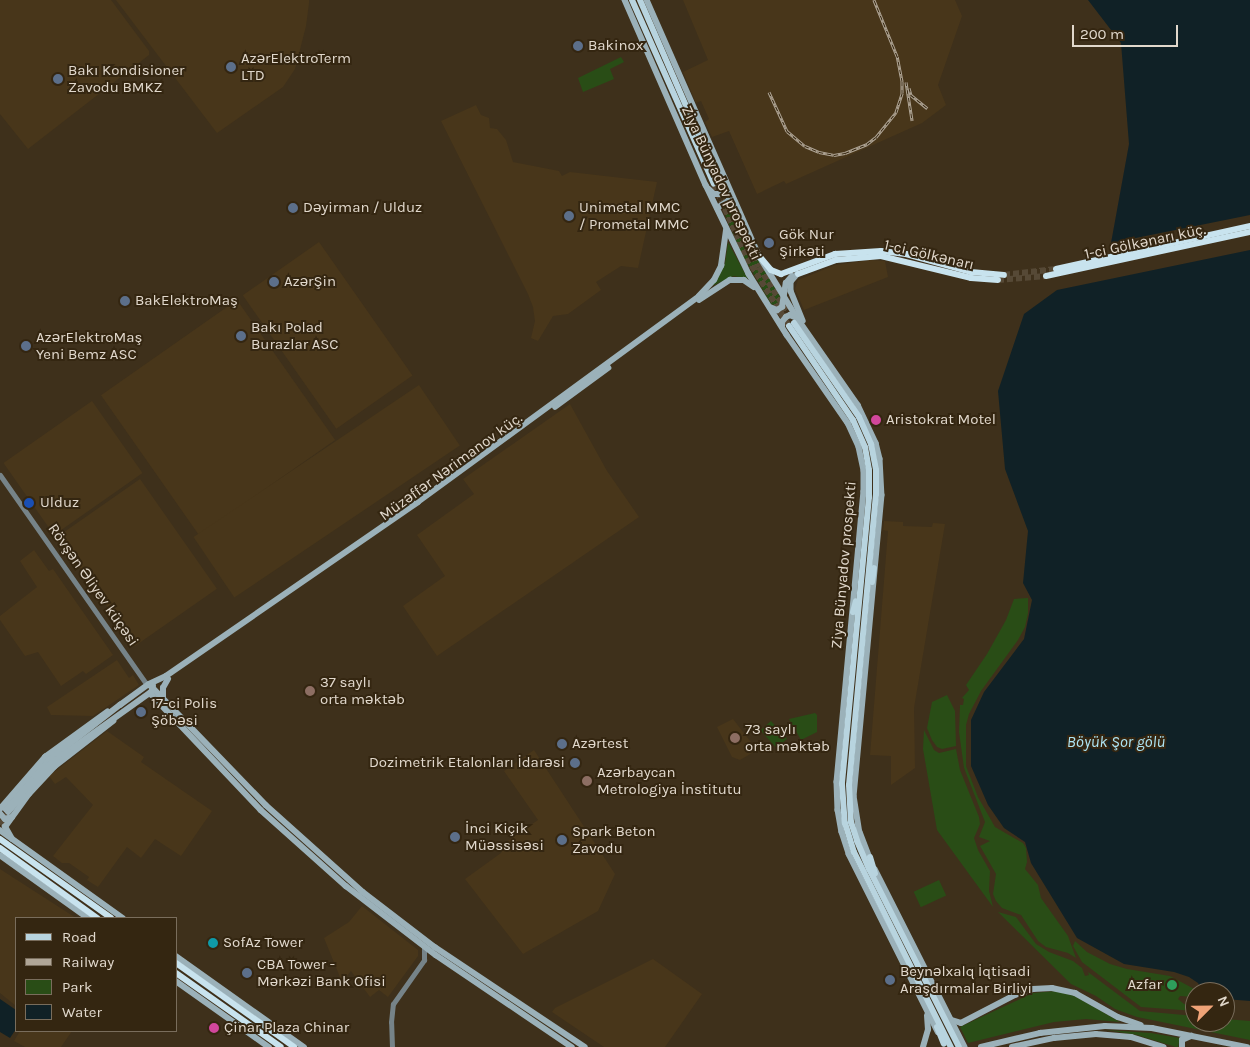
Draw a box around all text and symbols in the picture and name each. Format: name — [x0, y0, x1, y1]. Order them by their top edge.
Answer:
scale bar — [1075, 15, 1181, 47]
text: 200 m — [1080, 25, 1124, 43]
place label: Bakinox — [588, 37, 643, 55]
marker: Bakinox — [572, 40, 584, 52]
place label: AzərElektroTerm LTD — [241, 49, 351, 84]
place label: Bakı Kondisioner Zavodu BMKZ — [68, 61, 185, 96]
marker: AzərElektroTerm LTD — [225, 61, 237, 73]
marker: Bakı Kondisioner Zavodu BMKZ — [52, 73, 64, 85]
street label: Ziya Bünyadov prospekti — [677, 103, 765, 263]
place label: Unimetal MMC / Prometal MMC — [579, 198, 689, 233]
place label: Dəyirman / Ulduz — [303, 199, 422, 217]
marker: Dəyirman / Ulduz — [287, 202, 299, 214]
marker: Unimetal MMC / Prometal MMC — [563, 210, 575, 222]
street label: 1-ci Gölkənarı küç. — [1083, 220, 1207, 264]
place label: Gök Nur Şirkəti — [779, 225, 834, 260]
street label: 1-ci Gölkənarı — [882, 236, 976, 274]
marker: Gök Nur Şirkəti — [763, 237, 775, 249]
place label: AzərŞin — [284, 273, 336, 291]
marker: AzərŞin — [268, 276, 280, 288]
place label: BakElektroMaş — [135, 292, 238, 310]
marker: BakElektroMaş — [119, 295, 131, 307]
place label: Bakı Polad Burazlar ASC — [251, 318, 339, 353]
place label: AzərElektroMaş Yeni Bemz ASC — [36, 328, 142, 363]
marker: Bakı Polad Burazlar ASC — [235, 330, 247, 342]
marker: AzərElektroMaş Yeni Bemz ASC — [20, 340, 32, 352]
street label: Müzəffər Nərimanov küç. — [376, 409, 526, 525]
place label: Aristokrat Motel — [886, 411, 996, 429]
marker: Aristokrat Motel — [870, 414, 882, 426]
street label: Ziya Bünyadov prospekti — [828, 480, 860, 650]
place label: Ulduz — [40, 494, 79, 512]
marker: Ulduz — [22, 496, 36, 510]
street label: Rövşən Əliyev küçəsi — [44, 520, 142, 650]
place label: 37 saylı orta məktəb — [320, 673, 405, 708]
marker: 37 saylı orta məktəb — [304, 685, 316, 697]
place label: 17-ci Polis Şöbəsi — [151, 694, 217, 729]
marker: 17-ci Polis Şöbəsi — [135, 706, 147, 718]
place label: 73 saylı orta məktəb — [745, 720, 830, 755]
marker: 73 saylı orta məktəb — [729, 732, 741, 744]
water label: Böyük Şor gölü — [1067, 732, 1165, 752]
place label: Azərtest — [572, 735, 628, 753]
marker: Azərtest — [556, 738, 568, 750]
place label: Dozimetrik Etalonları İdarəsi — [369, 754, 565, 772]
marker: Dozimetrik Etalonları İdarəsi — [569, 757, 581, 769]
place label: Azərbaycan Metrologiya İnstitutu — [597, 763, 741, 798]
marker: Azərbaycan Metrologiya İnstitutu — [581, 775, 593, 787]
place label: İnci Kiçik Müəssisəsi — [465, 819, 544, 854]
place label: Spark Beton Zavodu — [572, 822, 655, 857]
marker: İnci Kiçik Müəssisəsi — [449, 831, 461, 843]
marker: Spark Beton Zavodu — [556, 834, 568, 846]
legend — [15, 917, 178, 1032]
text: Road — [62, 928, 97, 946]
place label: SofAz Tower — [223, 934, 303, 952]
marker: SofAz Tower — [207, 937, 219, 949]
text: Railway — [62, 953, 114, 971]
place label: CBA Tower - Mərkəzi Bank Ofisi — [257, 955, 386, 990]
place label: Beynəlxalq İqtisadi Araşdırmalar Birliyi — [900, 962, 1032, 997]
marker: CBA Tower - Mərkəzi Bank Ofisi — [241, 967, 253, 979]
marker: Beynəlxalq İqtisadi Araşdırmalar Birliyi — [884, 974, 896, 986]
place label: Azfar — [1127, 976, 1162, 994]
text: Park — [62, 978, 92, 996]
marker: Azfar — [1166, 979, 1178, 991]
north arrow — [1185, 982, 1235, 1032]
text: N — [1214, 993, 1233, 1009]
text: Water — [62, 1003, 102, 1021]
place label: Çinar Plaza Chinar — [224, 1019, 349, 1037]
marker: Çinar Plaza Chinar — [208, 1022, 220, 1034]

